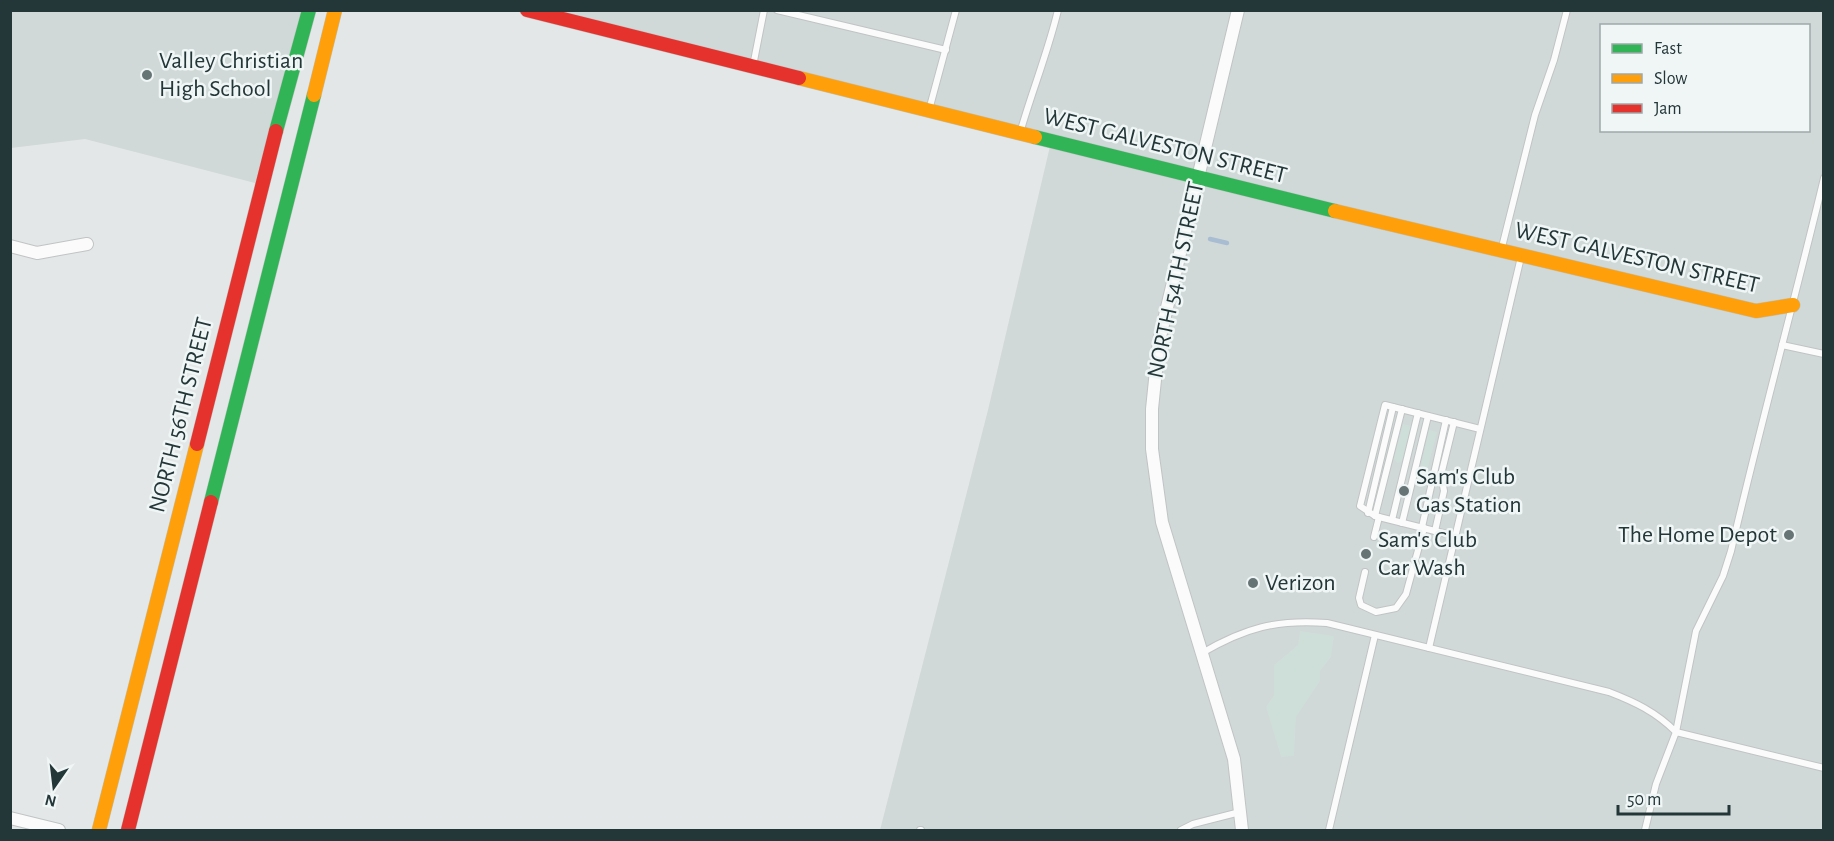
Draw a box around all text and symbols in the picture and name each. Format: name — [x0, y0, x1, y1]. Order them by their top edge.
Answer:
legend — [1600, 24, 1810, 132]
text: Fast — [1654, 40, 1682, 58]
place label: Valley Christian High School — [159, 49, 303, 101]
marker: Valley Christian High School — [140, 68, 154, 82]
text: Slow — [1654, 70, 1687, 88]
text: Jam — [1654, 100, 1682, 118]
street label: WEST GALVESTON STREET — [1041, 104, 1289, 188]
street label: NORTH 54TH STREET — [1143, 179, 1209, 381]
street label: WEST GALVESTON STREET — [1512, 218, 1762, 298]
street label: NORTH 56TH STREET — [145, 315, 217, 515]
place label: Sam's Club Gas Station — [1416, 465, 1522, 517]
marker: Sam's Club Gas Station — [1397, 484, 1411, 498]
place label: The Home Depot — [1618, 523, 1777, 547]
place label: Sam's Club Car Wash — [1378, 528, 1477, 580]
marker: The Home Depot — [1782, 528, 1796, 542]
marker: Sam's Club Car Wash — [1359, 547, 1373, 561]
place label: Verizon — [1265, 571, 1336, 595]
marker: Verizon — [1246, 576, 1260, 590]
north arrow — [24, 757, 84, 817]
scale bar — [1618, 778, 1729, 816]
text: N — [43, 791, 58, 810]
text: 50 m — [1627, 791, 1661, 809]

